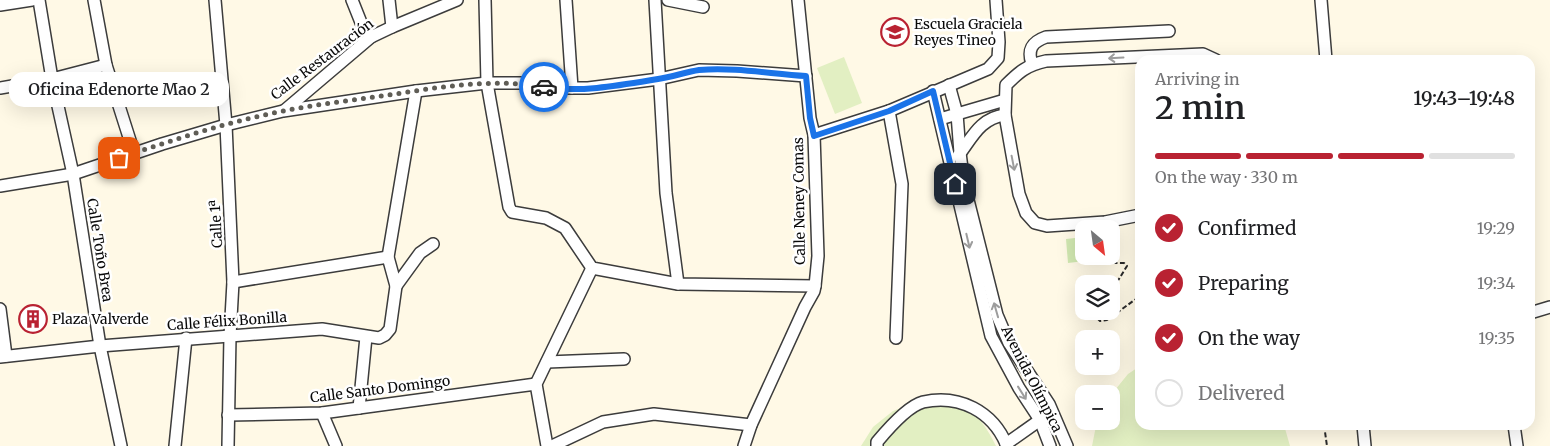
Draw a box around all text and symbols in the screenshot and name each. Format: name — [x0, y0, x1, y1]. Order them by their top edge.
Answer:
street label: Calle Restauración — [267, 14, 377, 104]
place label: Escuela Graciela Reyes Tineo — [914, 15, 1023, 49]
school or university icon: Escuela Graciela Reyes Tineo — [880, 17, 910, 47]
one-way arrow — [1109, 53, 1125, 62]
courier — [519, 62, 569, 112]
text: Arriving in — [1155, 69, 1240, 89]
callout: Oficina Edenorte Mao 2 — [9, 73, 229, 108]
icon: car — [530, 73, 558, 101]
text: Oficina Edenorte Mao 2 — [28, 79, 210, 99]
text: 19:43–19:48 — [1413, 86, 1515, 110]
text: 2 min — [1155, 88, 1245, 128]
pin — [98, 137, 140, 179]
street label: Calle Neney Comas — [789, 137, 809, 265]
icon: bag — [105, 144, 133, 172]
one-way arrow — [1009, 154, 1018, 170]
pin — [934, 163, 976, 205]
text: On the way · 330 m — [1155, 167, 1298, 187]
icon: home — [941, 170, 969, 198]
street label: Calle Toño Brea — [83, 197, 117, 303]
street label: Calle 1ª — [206, 199, 226, 249]
icon: check — [1155, 214, 1183, 242]
text: Confirmed — [1198, 216, 1296, 240]
text: 19:29 — [1477, 218, 1515, 238]
north arrow — [1075, 220, 1120, 265]
map controls — [1075, 220, 1120, 430]
one-way arrow — [964, 232, 973, 248]
icon: check — [1155, 269, 1183, 297]
text: Preparing — [1198, 271, 1289, 295]
text: 19:34 — [1477, 273, 1515, 293]
button: layers — [1075, 275, 1120, 320]
one-way arrow — [991, 303, 1001, 319]
building icon: Plaza Valverde — [18, 304, 48, 334]
street label: Calle Félix Bonilla — [167, 308, 288, 334]
place label: Plaza Valverde — [52, 310, 149, 328]
street label: Avenida Olímpica — [997, 322, 1067, 436]
icon: check — [1155, 324, 1183, 352]
text: On the way — [1198, 326, 1300, 350]
text: 19:35 — [1478, 328, 1515, 348]
button: + — [1075, 330, 1120, 375]
street label: Calle Santo Domingo — [309, 371, 451, 407]
text: Delivered — [1198, 381, 1285, 405]
one-way arrow — [1017, 385, 1027, 399]
button: − — [1075, 385, 1120, 430]

